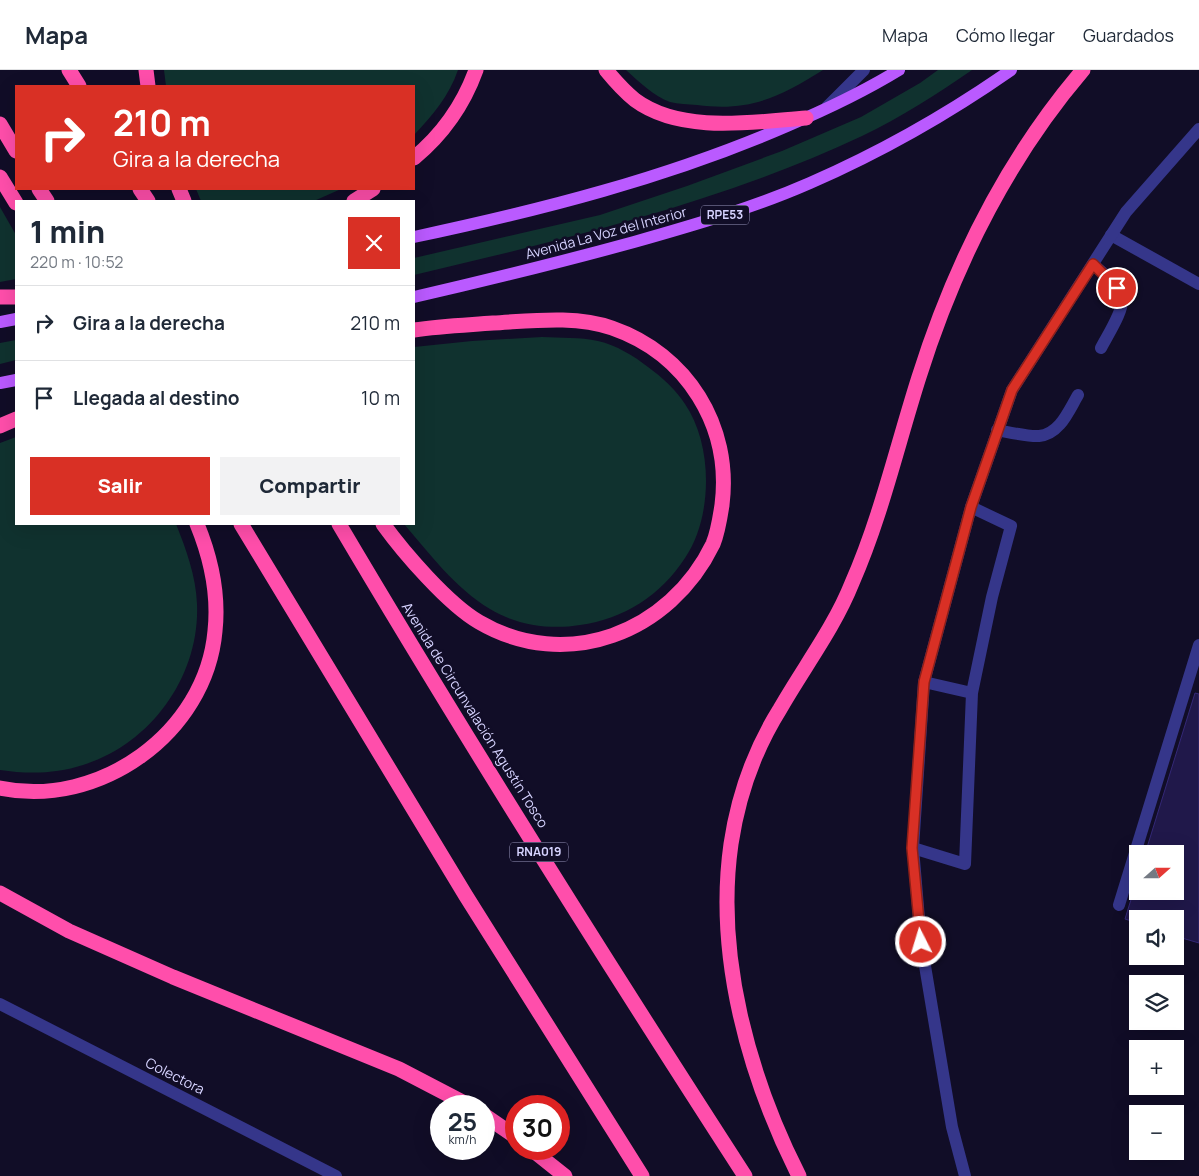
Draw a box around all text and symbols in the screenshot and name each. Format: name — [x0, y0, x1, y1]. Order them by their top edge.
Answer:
text: Mapa — [25, 18, 88, 51]
text: Mapa — [882, 23, 928, 47]
text: Cómo llegar — [956, 23, 1055, 47]
text: Guardados — [1083, 23, 1174, 47]
text: 210 m — [113, 99, 211, 147]
icon: right — [30, 105, 95, 170]
text: Gira a la derecha — [113, 144, 280, 174]
street label: Avenida La Voz del Interior — [523, 202, 689, 263]
road number: RPE53 — [701, 206, 749, 224]
text: 1 min — [30, 211, 105, 252]
button: close — [348, 217, 400, 269]
text: 220 m · 10:52 — [30, 251, 123, 273]
pin — [1096, 267, 1138, 309]
icon: arrive — [1103, 274, 1131, 302]
icon: right — [30, 309, 58, 337]
text: Gira a la derecha — [73, 310, 225, 336]
text: 210 m — [350, 310, 400, 336]
icon: arrive — [30, 384, 58, 412]
text: Llegada al destino — [73, 385, 240, 411]
text: 10 m — [361, 385, 400, 411]
button: Salir — [30, 457, 210, 515]
button: Compartir — [220, 457, 400, 515]
street label: Avenida de Circunvalación Agustín Tosco — [398, 598, 553, 831]
road number: RNA019 — [510, 842, 568, 862]
north arrow — [1129, 845, 1184, 900]
map controls — [1129, 845, 1184, 1160]
button: sound — [1129, 910, 1184, 965]
position arrow — [894, 915, 946, 967]
button: layers — [1129, 975, 1184, 1030]
button: + — [1129, 1040, 1184, 1095]
street label: Colectora — [143, 1053, 208, 1098]
speed limit sign: 30 — [505, 1095, 570, 1160]
text: 25 — [448, 1104, 477, 1139]
button: − — [1129, 1105, 1184, 1160]
text: km/h — [449, 1131, 476, 1148]

